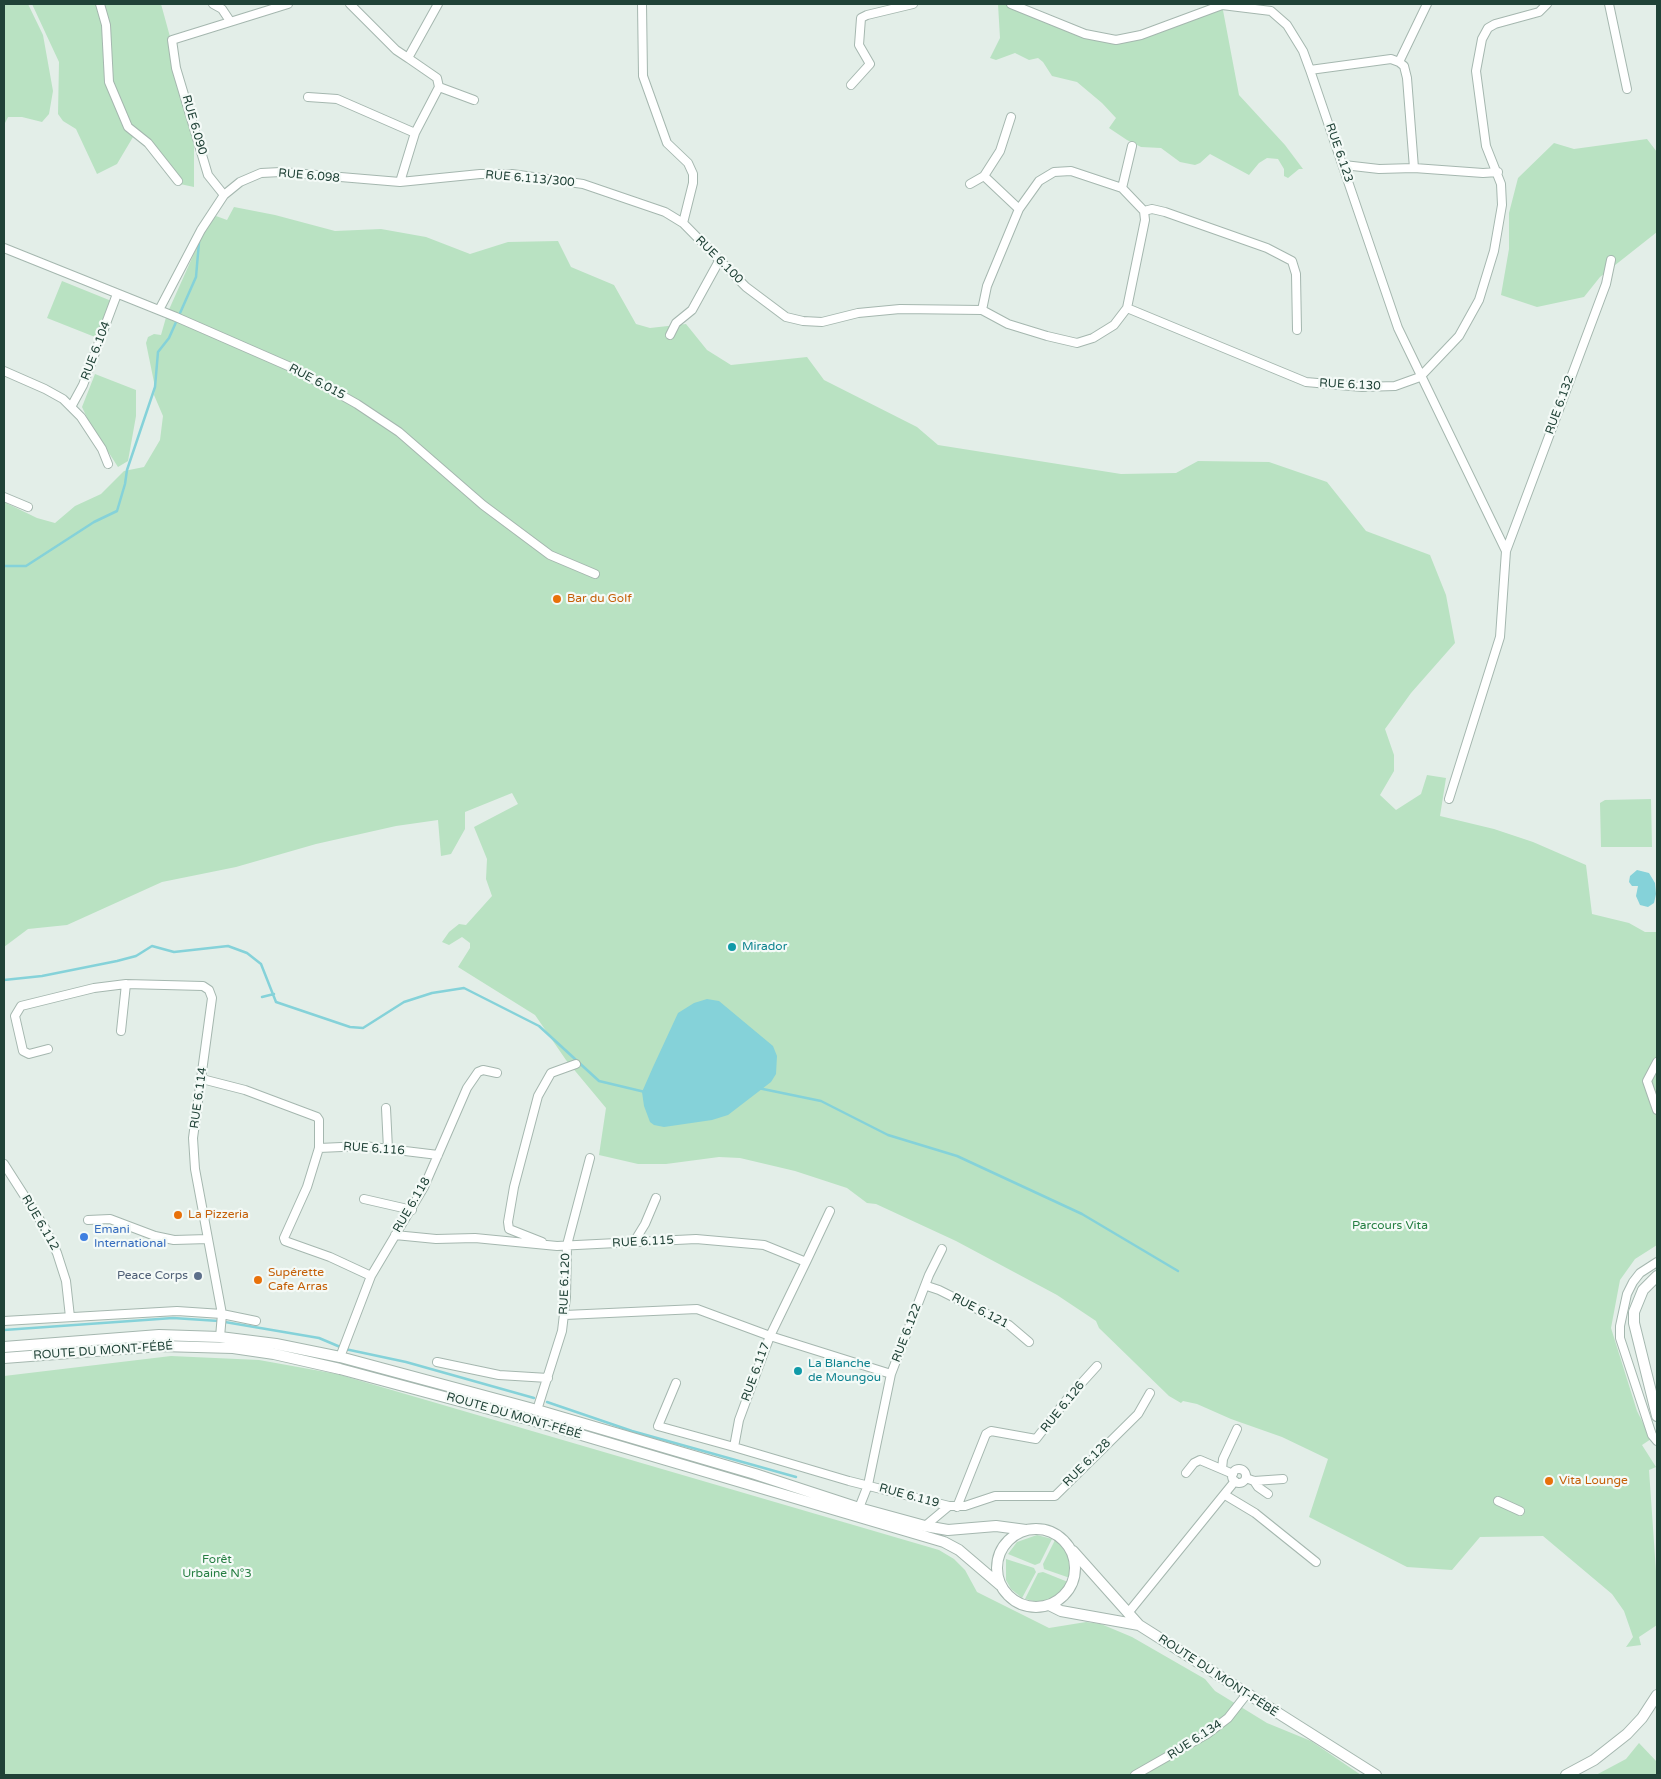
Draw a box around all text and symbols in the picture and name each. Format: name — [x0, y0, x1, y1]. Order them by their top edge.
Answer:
street label: RUE 6.090 — [179, 93, 209, 157]
street label: RUE 6.123 — [1322, 121, 1356, 185]
street label: RUE 6.098 — [278, 166, 340, 186]
street label: RUE 6.113/300 — [485, 168, 575, 190]
street label: RUE 6.100 — [692, 233, 746, 287]
street label: RUE 6.104 — [78, 320, 114, 382]
street label: RUE 6.015 — [286, 361, 348, 403]
street label: RUE 6.132 — [1543, 374, 1577, 436]
street label: RUE 6.130 — [1319, 376, 1381, 394]
place label: Bar du Golf — [567, 592, 632, 606]
marker: Bar du Golf — [551, 593, 563, 605]
place label: Mirador — [742, 940, 787, 954]
marker: Mirador — [726, 941, 738, 953]
street label: RUE 6.114 — [188, 1066, 210, 1130]
street label: RUE 6.116 — [343, 1140, 405, 1158]
street label: RUE 6.118 — [390, 1175, 434, 1235]
street label: RUE 6.112 — [18, 1193, 62, 1253]
place label: La Pizzeria — [188, 1208, 249, 1222]
marker: La Pizzeria — [172, 1209, 184, 1221]
park label: Parcours Vita — [1352, 1219, 1428, 1233]
place label: Emani International — [94, 1223, 166, 1251]
marker: Emani International — [78, 1231, 90, 1243]
street label: RUE 6.115 — [612, 1233, 674, 1251]
street label: RUE 6.120 — [557, 1253, 573, 1315]
place label: Supérette Cafe Arras — [268, 1266, 328, 1294]
place label: Peace Corps — [117, 1269, 188, 1283]
marker: Peace Corps — [192, 1270, 204, 1282]
marker: Supérette Cafe Arras — [252, 1274, 264, 1286]
street label: RUE 6.121 — [949, 1291, 1011, 1331]
street label: RUE 6.122 — [889, 1302, 925, 1364]
street label: ROUTE DU MONT-FÉBÉ — [33, 1339, 173, 1363]
street label: RUE 6.117 — [739, 1341, 773, 1403]
place label: La Blanche de Moungou — [808, 1357, 881, 1385]
marker: La Blanche de Moungou — [792, 1365, 804, 1377]
street label: RUE 6.126 — [1038, 1379, 1088, 1435]
street label: ROUTE DU MONT-FÉBÉ — [445, 1390, 583, 1442]
street label: RUE 6.128 — [1060, 1436, 1114, 1490]
place label: Vita Lounge — [1559, 1474, 1628, 1488]
marker: Vita Lounge — [1543, 1475, 1555, 1487]
street label: RUE 6.119 — [877, 1481, 941, 1511]
park label: Forêt Urbaine N°3 — [182, 1553, 252, 1581]
street label: ROUTE DU MONT-FÉBÉ — [1155, 1632, 1281, 1720]
street label: RUE 6.134 — [1165, 1717, 1225, 1763]

